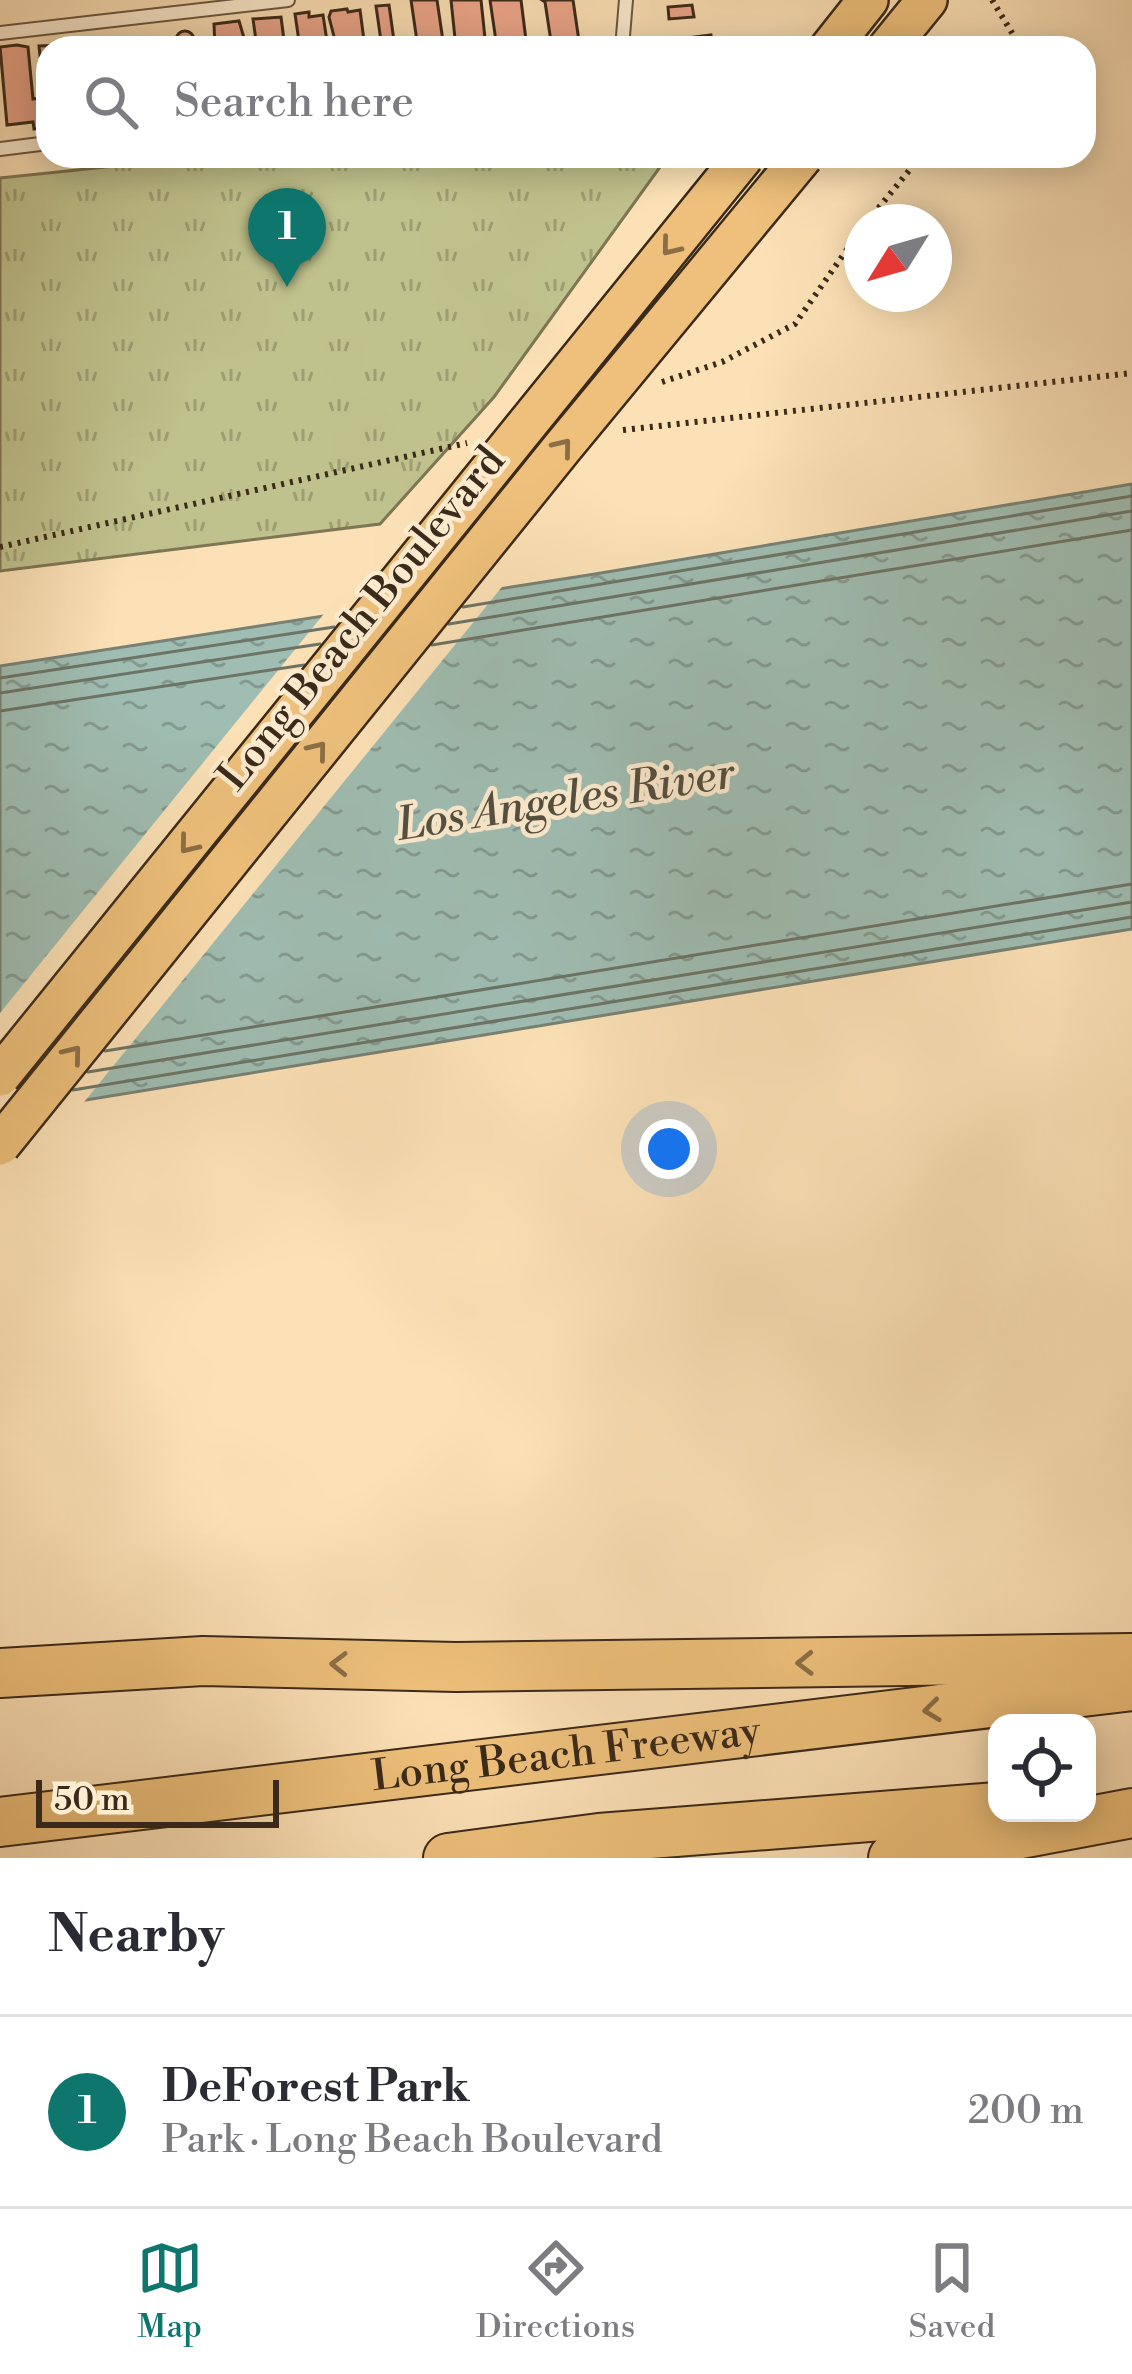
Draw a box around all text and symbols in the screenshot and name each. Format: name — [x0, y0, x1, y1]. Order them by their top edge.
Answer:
search box — [36, 36, 1096, 168]
icon: search — [78, 69, 144, 135]
text: Search here — [174, 74, 414, 131]
pin: 1 — [248, 188, 326, 287]
north arrow — [844, 204, 952, 312]
one-way arrow — [663, 233, 684, 255]
street label: Long Beach Boulevard — [207, 436, 518, 802]
one-way arrow — [549, 439, 571, 461]
one-way arrow — [304, 742, 325, 764]
water label: Los Angeles River — [392, 745, 740, 855]
one-way arrow — [181, 831, 202, 853]
one-way arrow — [59, 1045, 80, 1067]
your location — [639, 1119, 699, 1179]
one-way arrow — [795, 1649, 814, 1675]
one-way arrow — [329, 1652, 348, 1678]
one-way arrow — [923, 1696, 942, 1722]
street label: Long Beach Freeway — [368, 1704, 764, 1804]
map controls — [988, 1714, 1096, 1822]
button: locate — [988, 1714, 1096, 1822]
scale bar — [36, 1774, 279, 1827]
text: 50 m — [54, 1780, 130, 1821]
text: Nearby — [48, 1904, 224, 1968]
text: DeForest Park — [162, 2059, 470, 2116]
text: 1 — [78, 2087, 96, 2136]
text: 200 m — [968, 2087, 1084, 2136]
text: Park · Long Beach Boulevard — [162, 2116, 663, 2165]
tab: Map — [137, 2235, 203, 2348]
tab: Directions — [476, 2235, 635, 2348]
tab: Saved — [909, 2235, 995, 2348]

